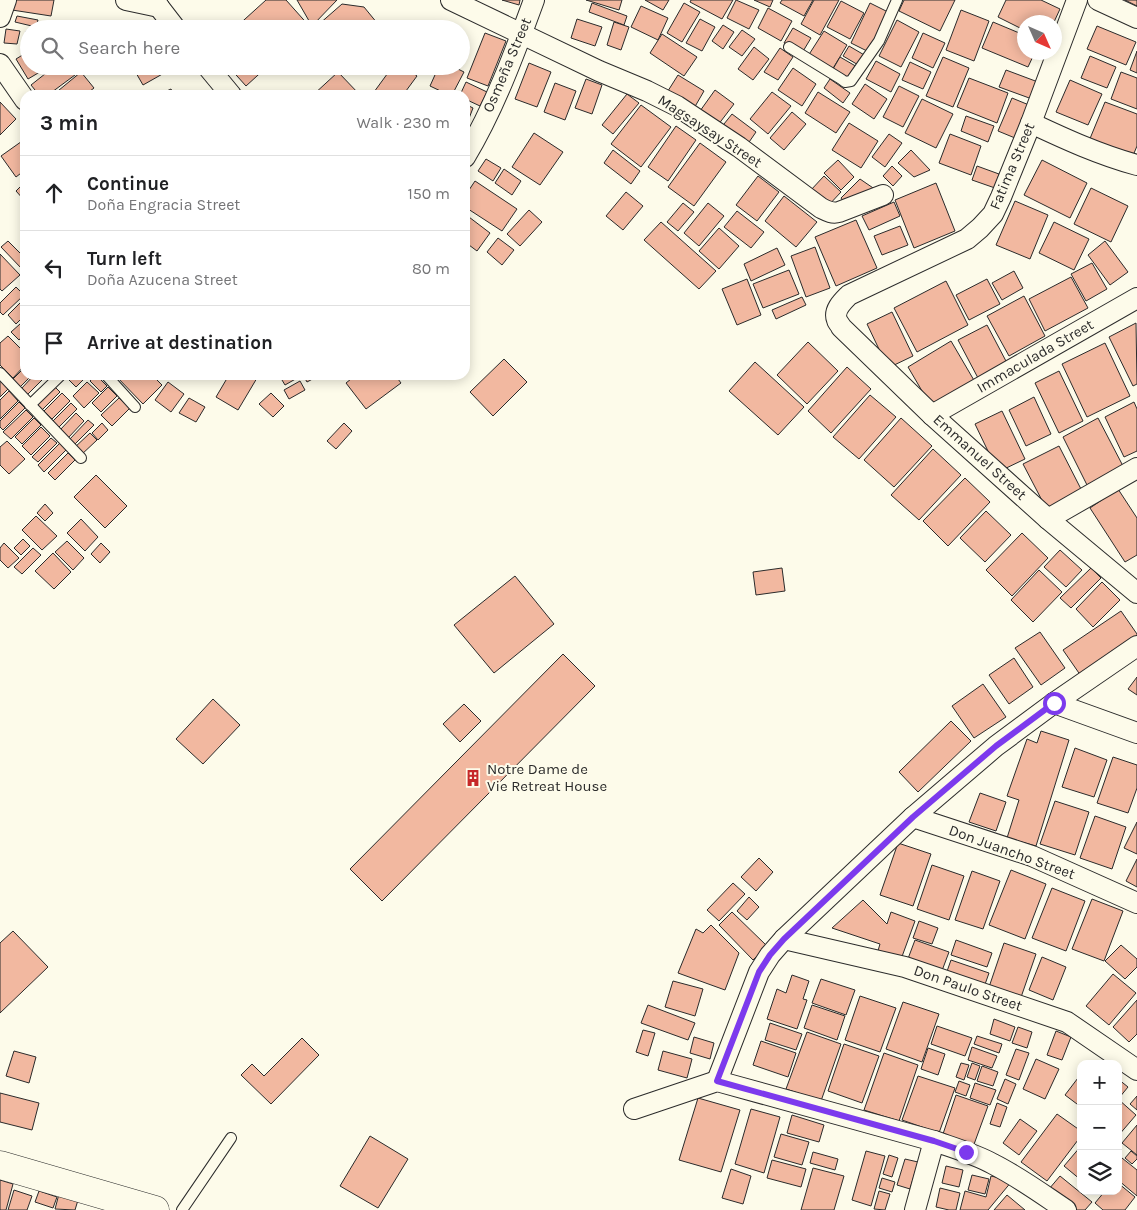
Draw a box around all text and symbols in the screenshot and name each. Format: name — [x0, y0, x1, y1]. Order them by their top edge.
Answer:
street label: Osmeña Street — [479, 15, 535, 115]
north arrow — [1017, 15, 1062, 60]
search box — [20, 20, 470, 75]
icon: search — [38, 34, 66, 62]
text: Search here — [78, 37, 180, 59]
street label: Magsaysay Street — [655, 91, 766, 172]
text: 3 min — [40, 111, 98, 135]
text: Walk · 230 m — [356, 113, 450, 132]
street label: Fatima Street — [986, 119, 1039, 212]
text: Continue — [87, 173, 169, 195]
icon: ahead — [40, 179, 68, 207]
text: 150 m — [407, 184, 450, 203]
text: Doña Engracia Street — [87, 195, 240, 214]
text: Turn left — [87, 248, 162, 270]
icon: left — [40, 254, 68, 282]
text: 80 m — [412, 259, 450, 278]
text: Doña Azucena Street — [87, 270, 238, 289]
street label: Immaculada Street — [973, 315, 1097, 397]
icon: arrive — [40, 329, 68, 357]
text: Arrive at destination — [87, 332, 273, 354]
street label: Emmanuel Street — [930, 410, 1031, 504]
route start — [1043, 692, 1066, 715]
place label: Notre Dame de Vie Retreat House — [487, 760, 607, 795]
building icon: Notre Dame de Vie Retreat House — [463, 768, 483, 788]
street label: Don Juancho Street — [946, 821, 1078, 883]
street label: Don Paulo Street — [911, 961, 1025, 1015]
map controls — [1077, 1060, 1122, 1195]
button: + — [1077, 1060, 1122, 1105]
button: − — [1077, 1105, 1122, 1150]
route end — [955, 1141, 978, 1164]
button: layers — [1077, 1150, 1122, 1195]

